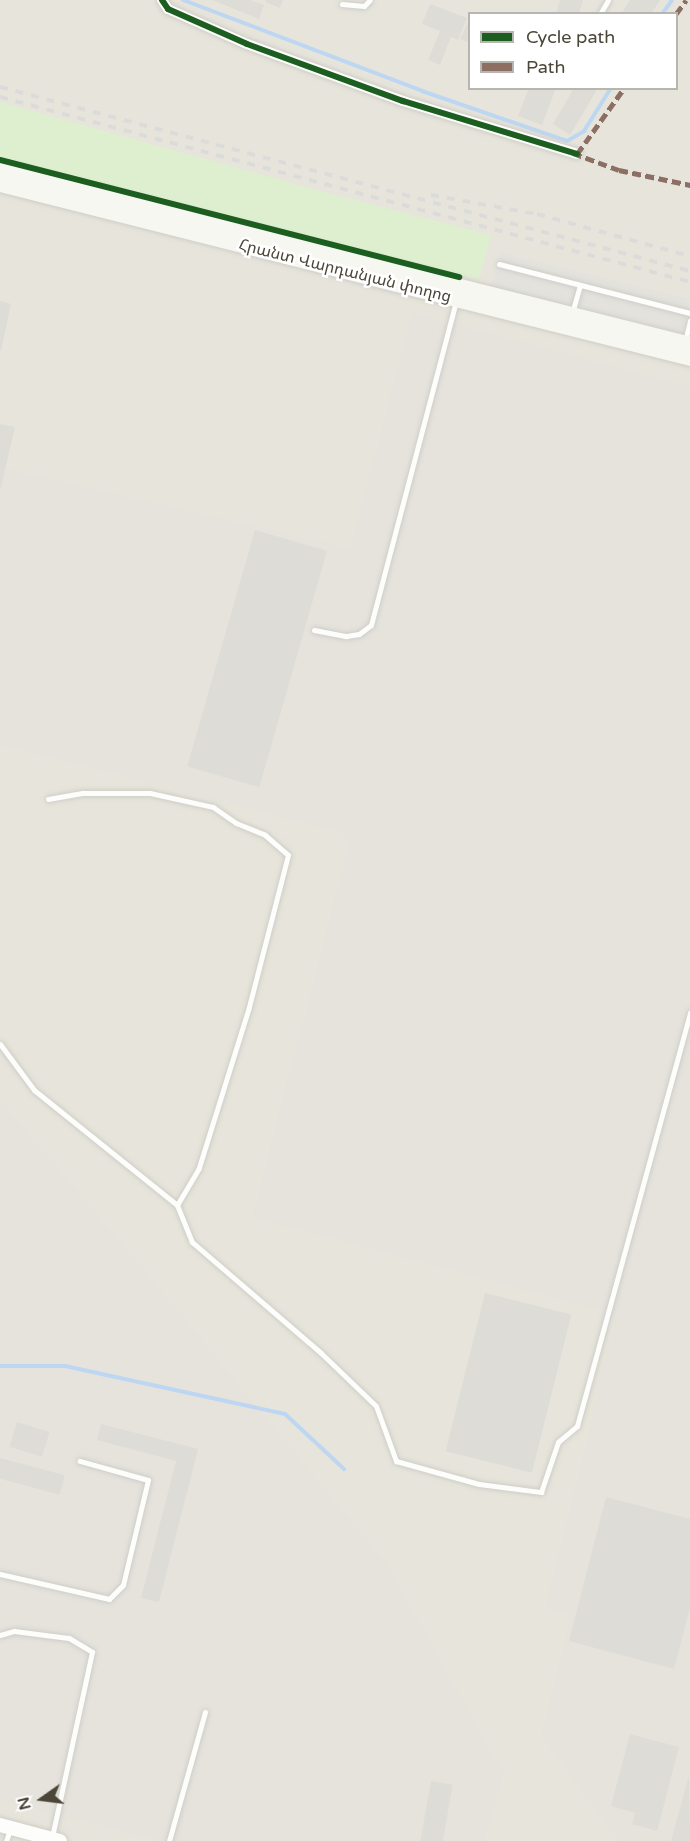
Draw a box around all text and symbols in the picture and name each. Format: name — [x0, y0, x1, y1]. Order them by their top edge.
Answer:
legend — [468, 12, 678, 90]
text: Cycle path — [526, 26, 615, 48]
text: Path — [526, 56, 565, 78]
street label: Հրանտ Վարդանյան փողոց — [237, 235, 453, 307]
north arrow — [12, 1769, 72, 1829]
text: N — [13, 1795, 36, 1812]

